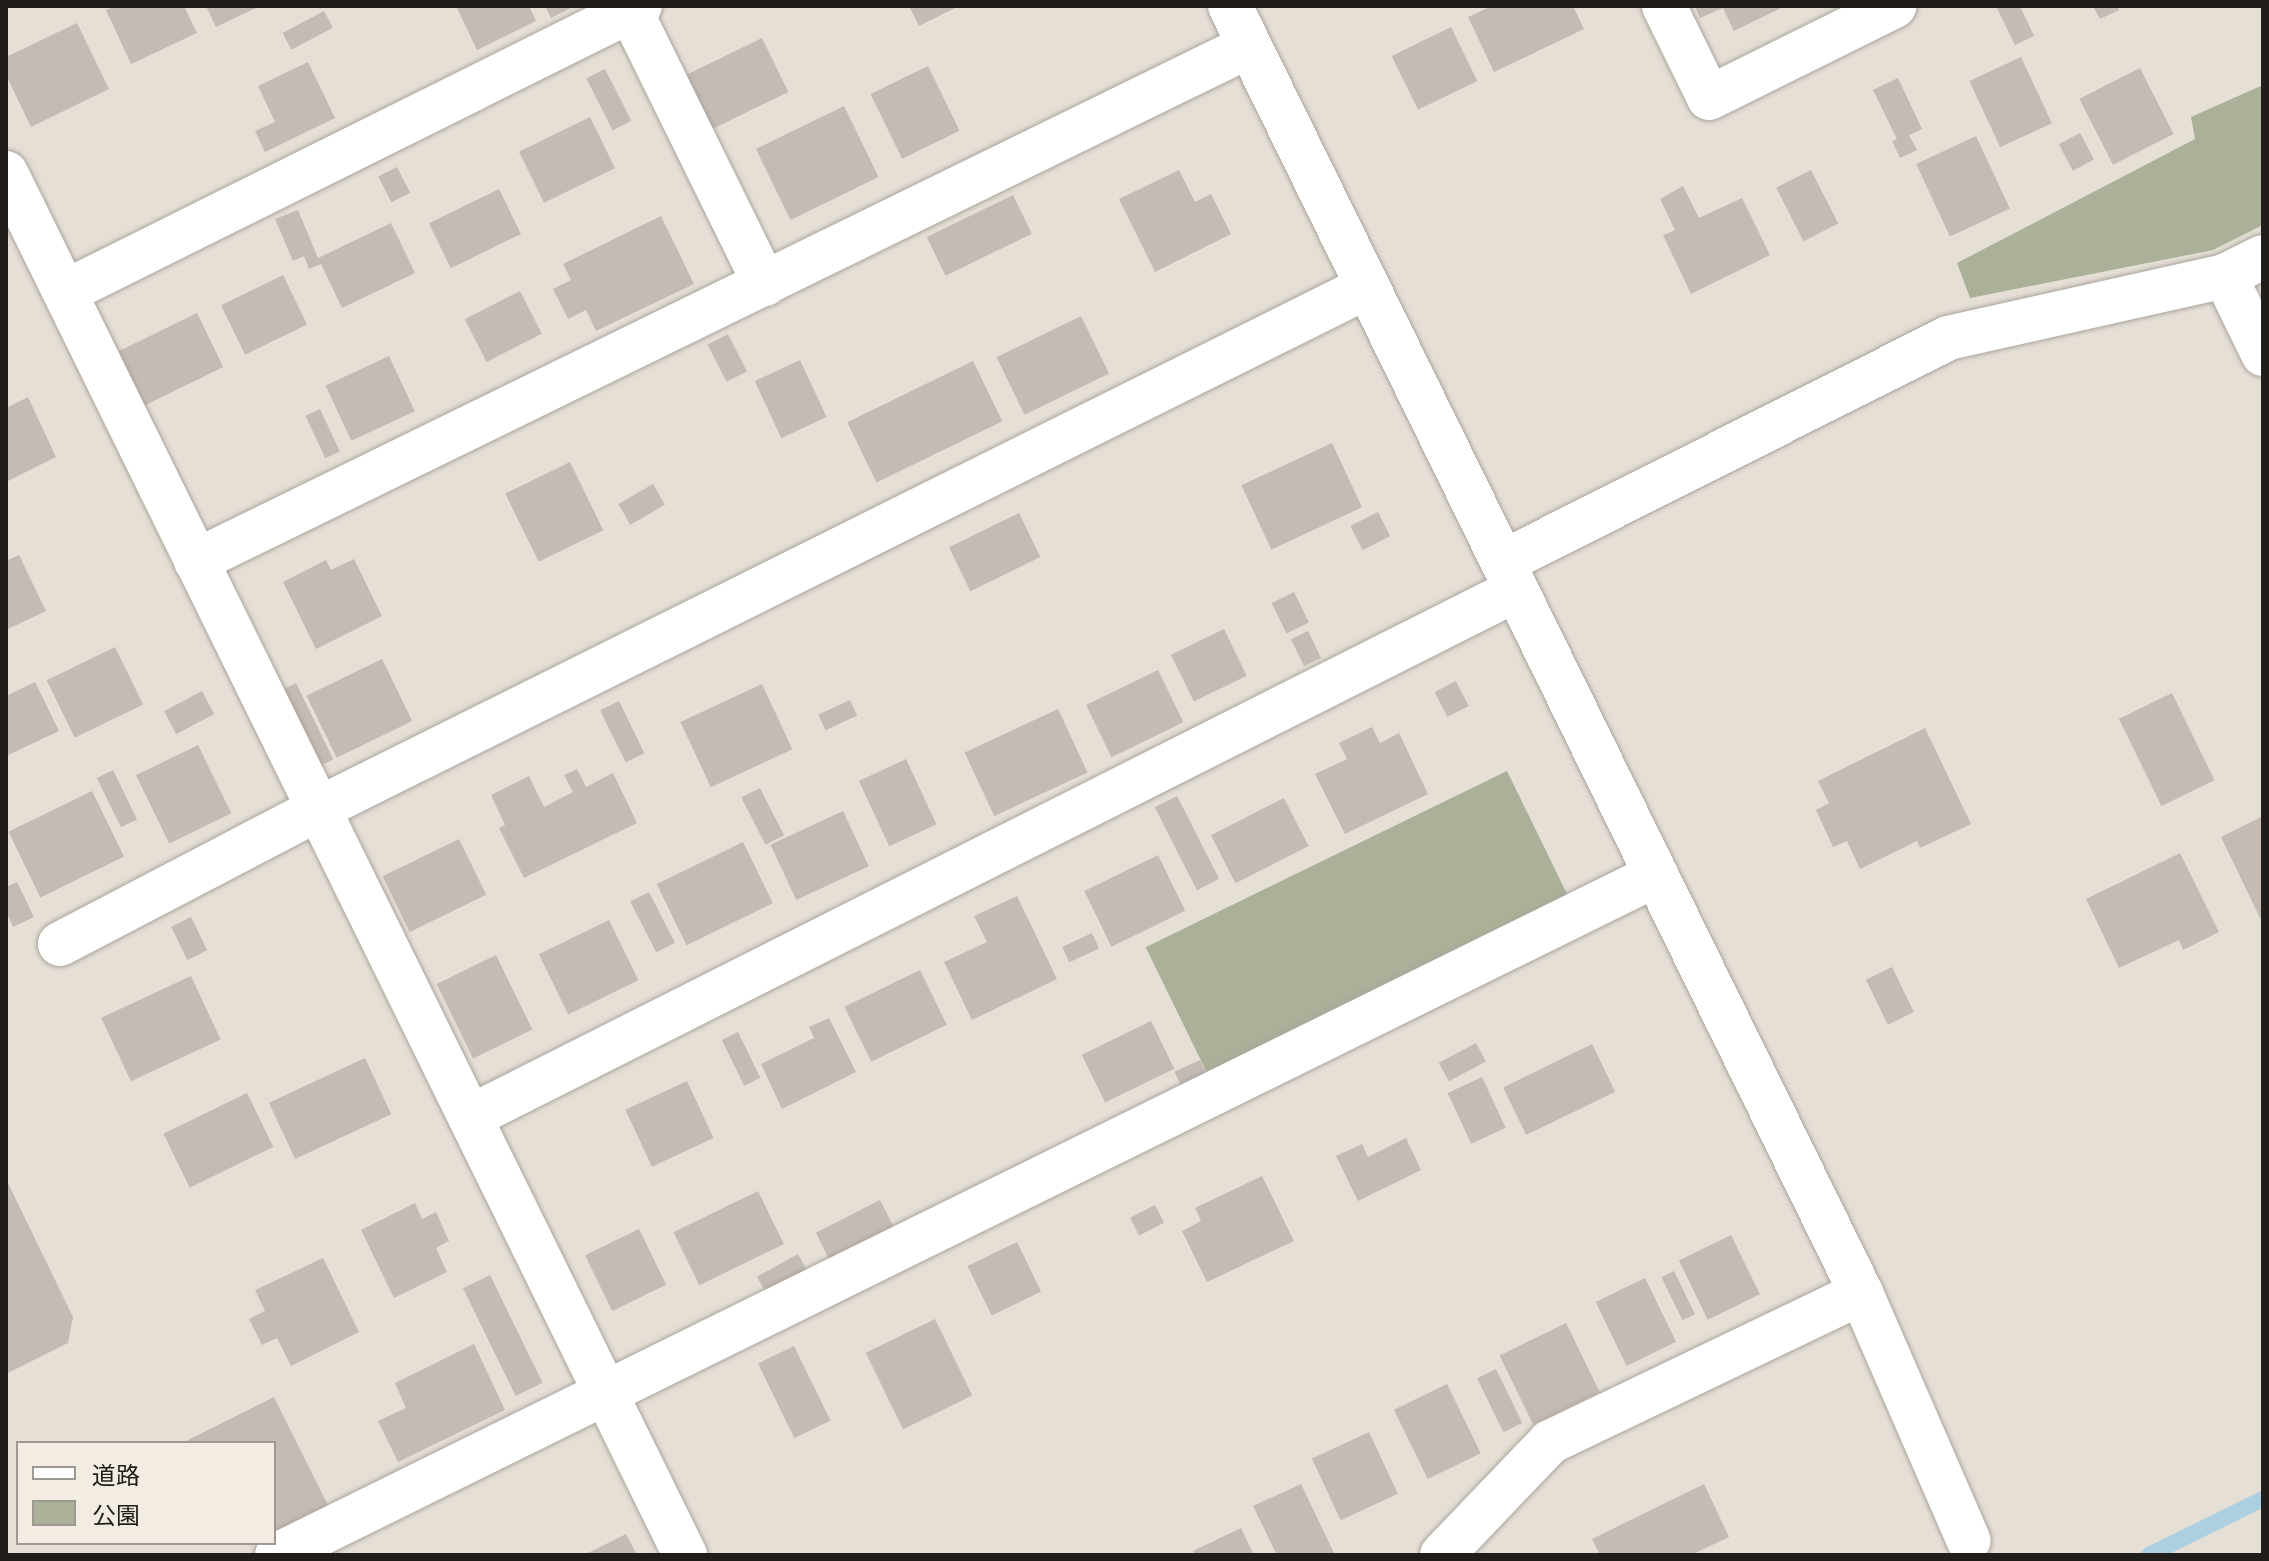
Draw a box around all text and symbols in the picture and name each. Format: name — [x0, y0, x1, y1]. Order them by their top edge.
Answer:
legend — [16, 1441, 276, 1545]
text: 道路 — [92, 1462, 140, 1490]
text: 公園 — [92, 1502, 140, 1530]

